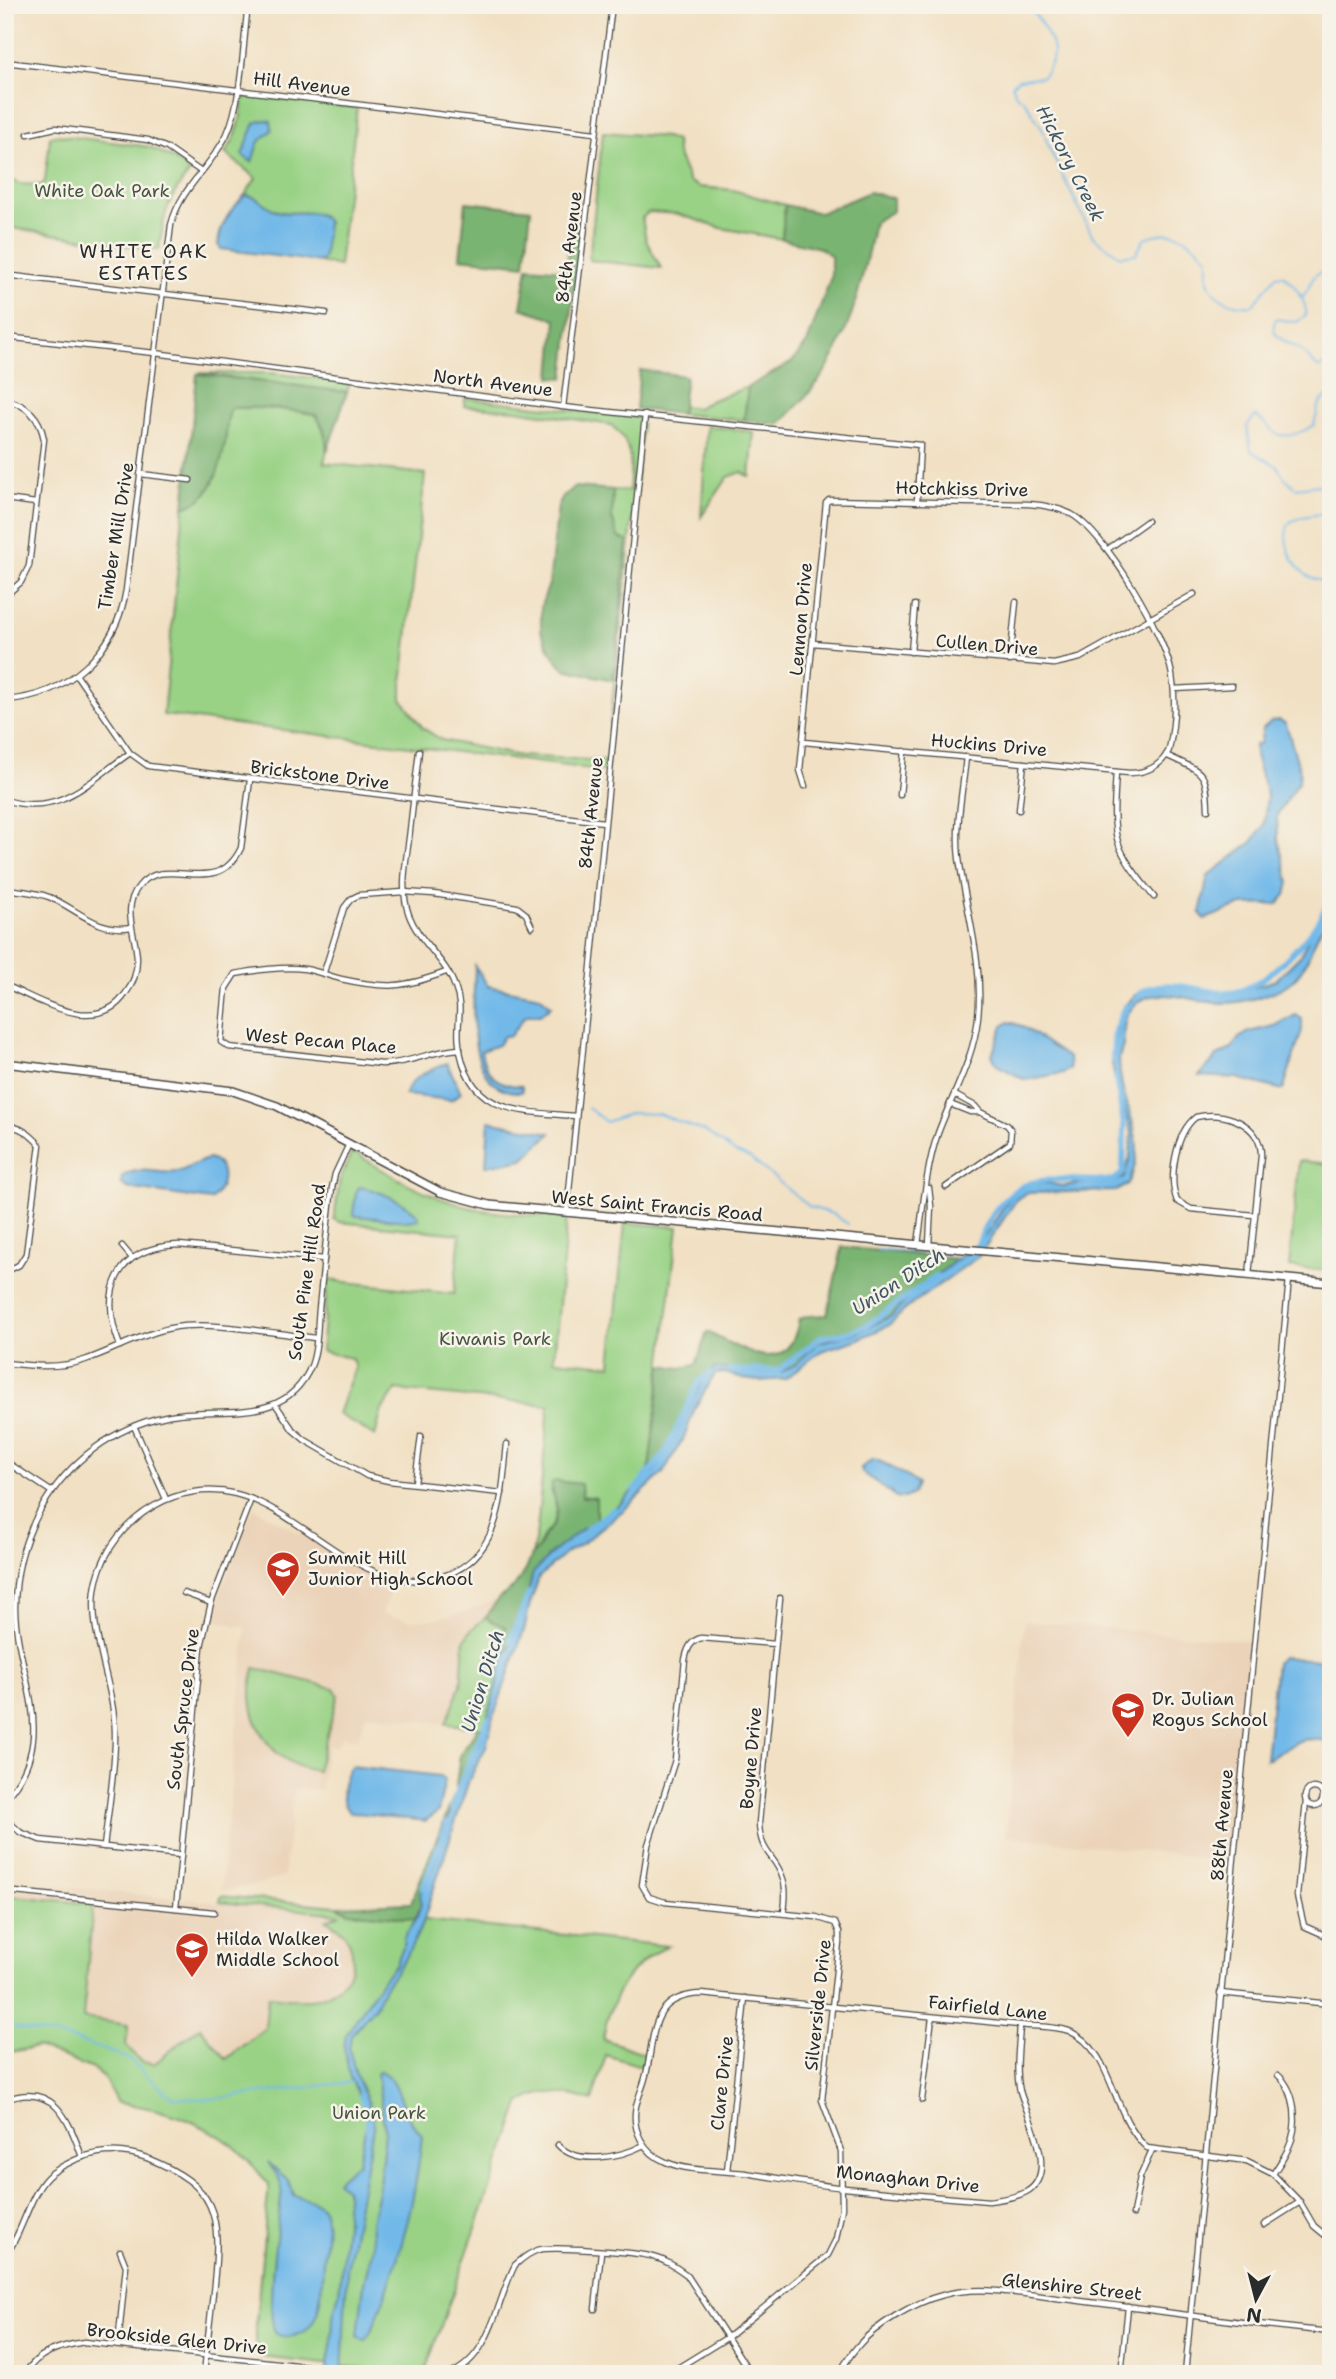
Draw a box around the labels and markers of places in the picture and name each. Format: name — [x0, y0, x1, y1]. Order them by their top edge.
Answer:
place label: Summit Hill Junior High School — [308, 1546, 473, 1591]
school or university icon: Summit Hill Junior High School — [264, 1549, 302, 1598]
place label: Dr. Julian Rogus School — [1152, 1687, 1268, 1732]
school or university icon: Dr. Julian Rogus School — [1109, 1690, 1147, 1739]
place label: Hilda Walker Middle School — [216, 1927, 340, 1972]
school or university icon: Hilda Walker Middle School — [173, 1930, 211, 1979]

